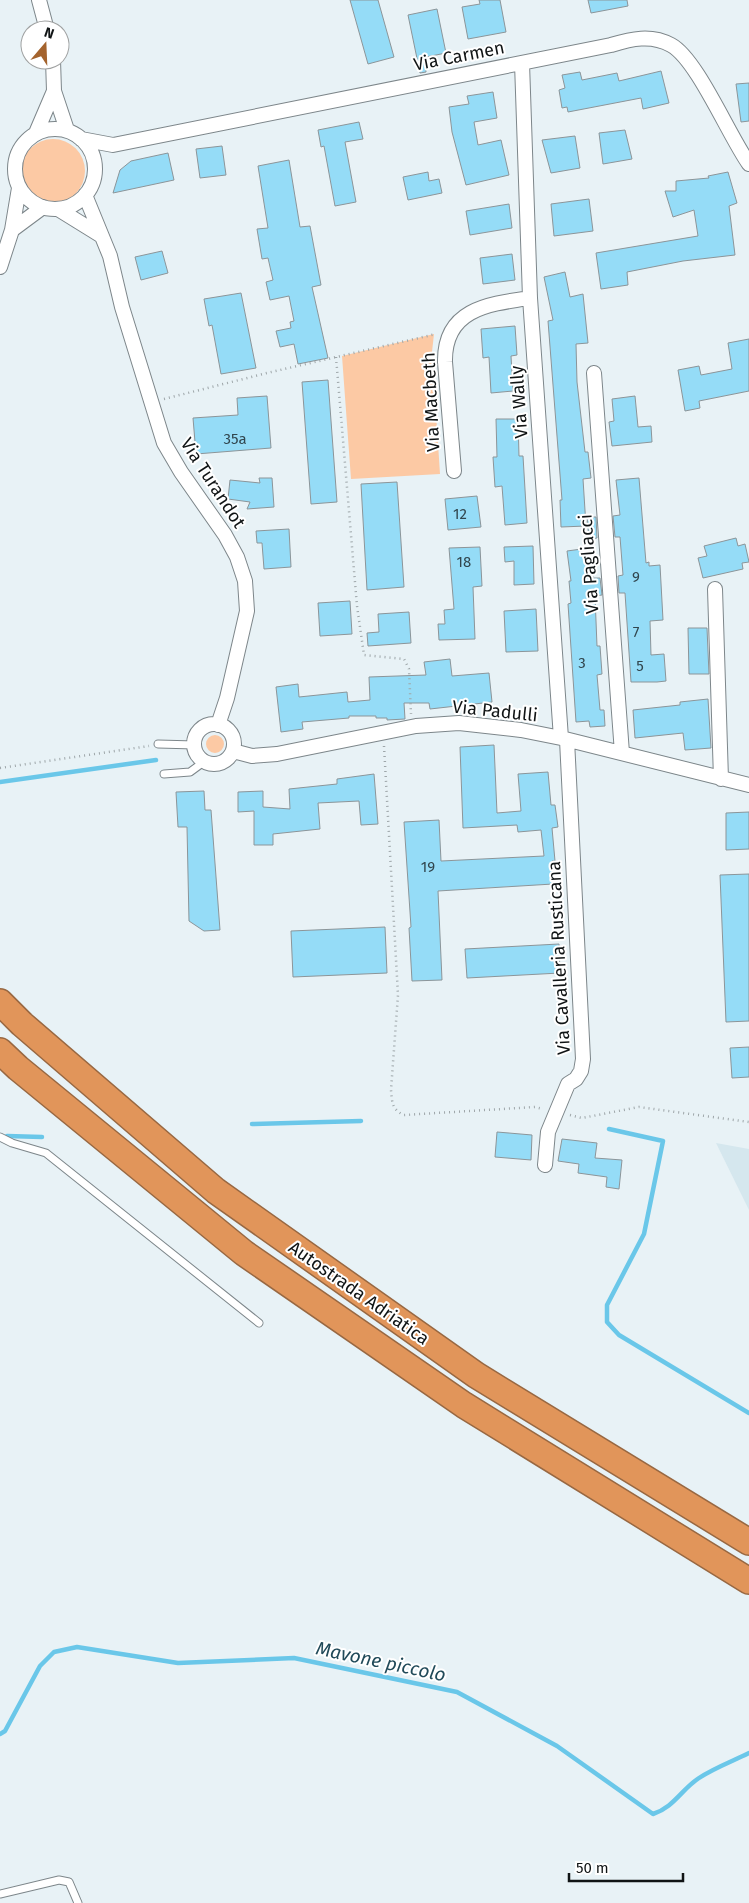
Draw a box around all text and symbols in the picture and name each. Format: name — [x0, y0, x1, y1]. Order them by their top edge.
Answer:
north arrow — [20, 20, 70, 70]
text: N — [42, 24, 56, 43]
street label: Via Carmen — [412, 36, 506, 76]
street label: Via Macbeth — [417, 352, 445, 452]
street label: Via Wally — [505, 365, 533, 439]
house number: 35a — [223, 430, 247, 448]
street label: Via Turandot — [176, 434, 251, 533]
house number: 12 — [453, 505, 467, 523]
street label: Via Pagliacci — [575, 513, 603, 615]
house number: 18 — [457, 553, 471, 571]
house number: 9 — [632, 568, 640, 586]
house number: 7 — [633, 623, 640, 641]
house number: 3 — [578, 654, 586, 672]
house number: 5 — [636, 657, 644, 675]
street label: Via Padulli — [451, 696, 539, 726]
house number: 19 — [421, 858, 435, 876]
street label: Via Cavalleria Rusticana — [543, 861, 575, 1055]
street label: Autostrada Adriatica — [284, 1236, 434, 1350]
water label: Mavone piccolo — [314, 1637, 448, 1686]
scale bar — [569, 1850, 683, 1882]
text: 50 m — [576, 1859, 609, 1877]

